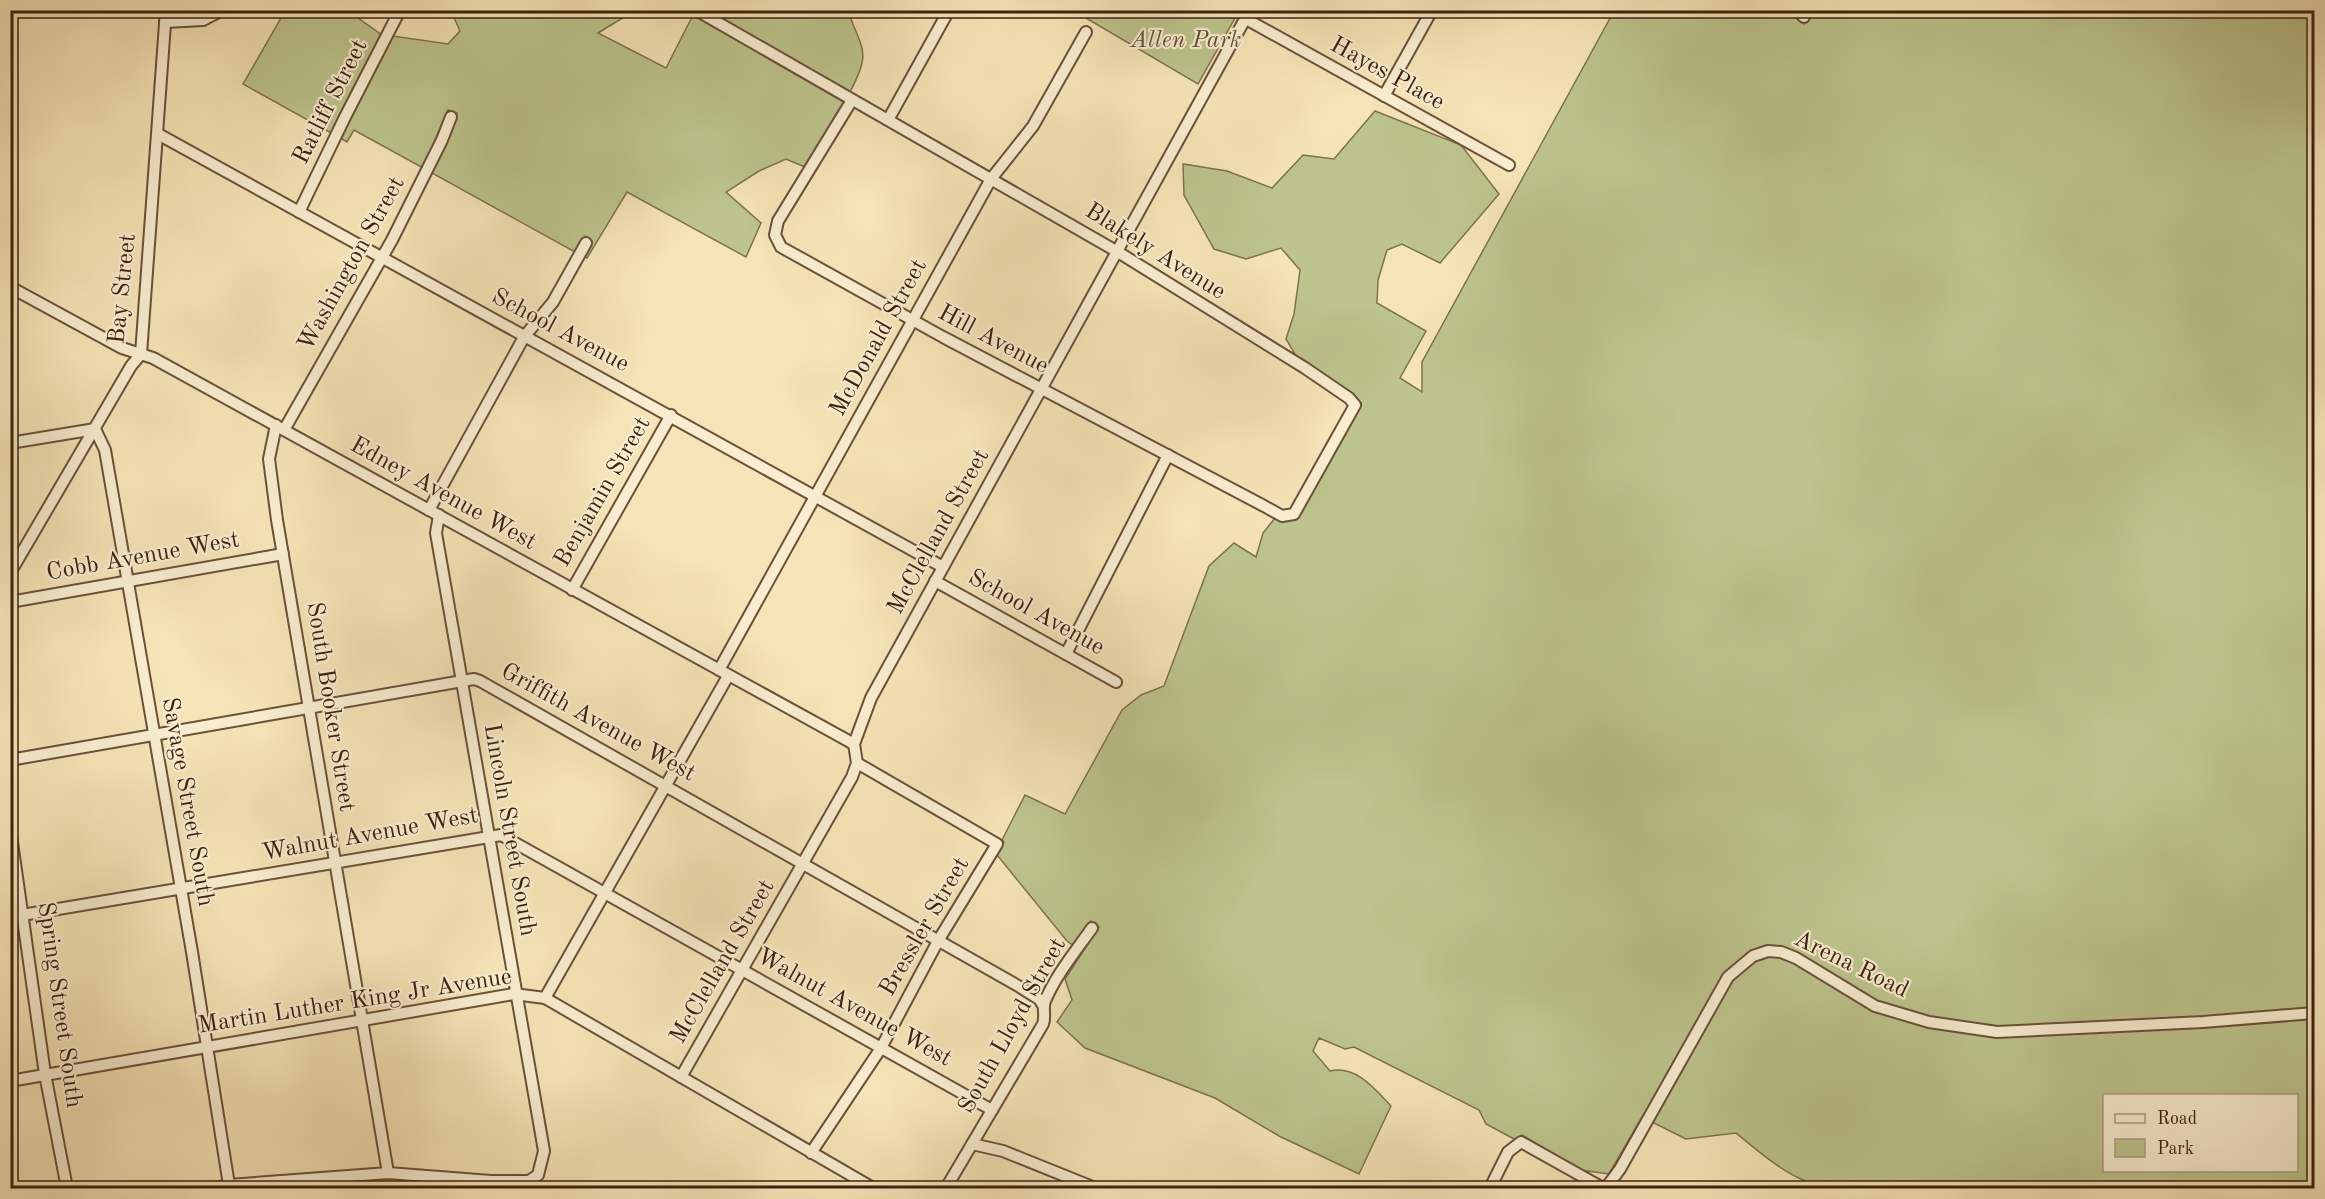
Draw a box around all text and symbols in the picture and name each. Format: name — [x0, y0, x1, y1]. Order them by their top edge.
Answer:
park label: Allen Park — [1128, 29, 1242, 53]
street label: Hayes Place — [1326, 33, 1448, 115]
street label: Ratliff Street — [289, 36, 373, 168]
street label: Washington Street — [294, 173, 410, 355]
street label: Blakely Avenue — [1081, 199, 1229, 305]
street label: Bay Street — [105, 233, 141, 345]
street label: McDonald Street — [826, 256, 932, 420]
street label: School Avenue — [487, 285, 633, 377]
street label: Hill Avenue — [934, 301, 1052, 379]
street label: Benjamin Street — [550, 413, 656, 571]
street label: Edney Avenue West — [346, 433, 540, 555]
street label: McClelland Street — [884, 445, 994, 619]
street label: Cobb Avenue West — [45, 528, 241, 586]
street label: School Avenue — [964, 566, 1108, 660]
street label: South Booker Street — [302, 601, 358, 813]
street label: Griffith Avenue West — [497, 660, 699, 786]
street label: Savage Street South — [157, 696, 217, 908]
street label: Lincoln Street South — [478, 722, 540, 938]
street label: Walnut Avenue West — [260, 804, 480, 866]
street label: Bressler Street — [876, 853, 974, 1001]
street label: McClelland Street — [666, 876, 780, 1048]
street label: Spring Street South — [33, 901, 85, 1109]
street label: Arena Road — [1790, 927, 1912, 1003]
street label: South Lloyd Street — [955, 934, 1071, 1118]
street label: Walnut Avenue West — [752, 944, 956, 1072]
street label: Martin Luther King Jr Avenue — [196, 965, 514, 1039]
legend — [2103, 1094, 2298, 1172]
text: Road — [2157, 1110, 2197, 1128]
text: Park — [2157, 1140, 2194, 1158]

